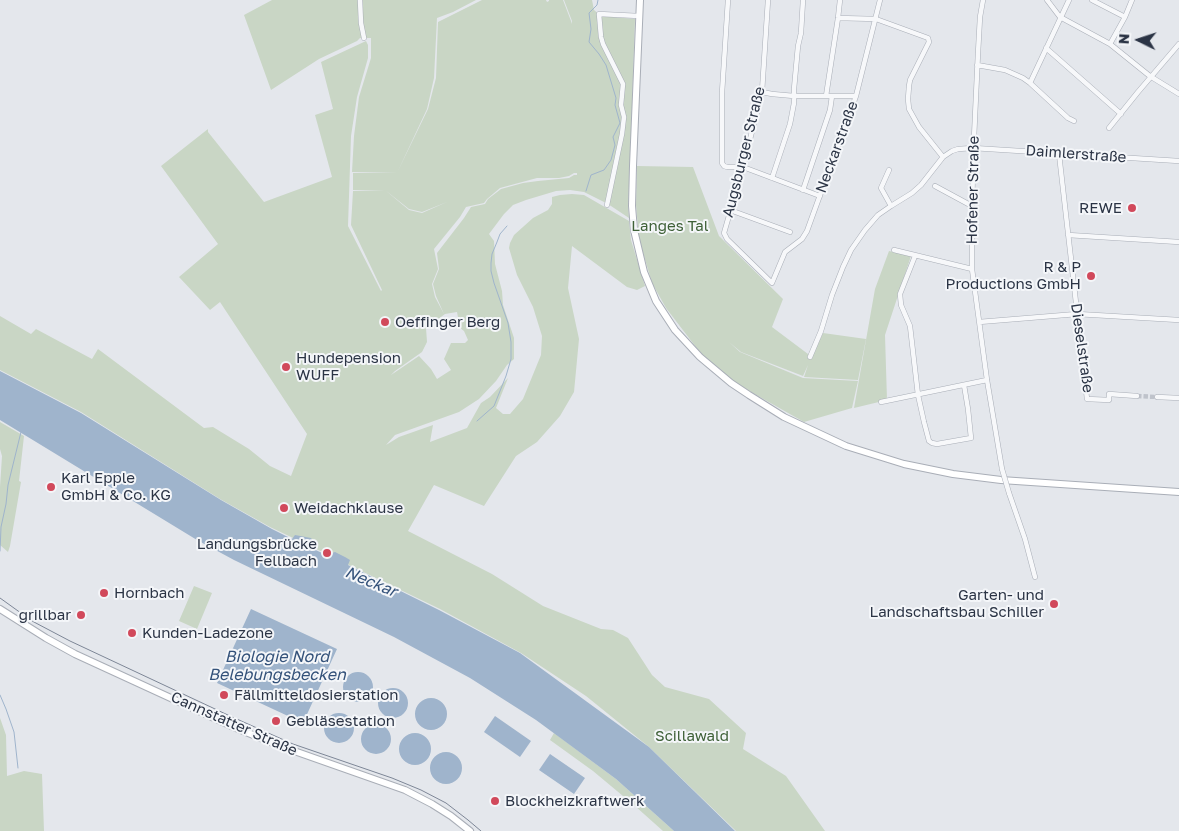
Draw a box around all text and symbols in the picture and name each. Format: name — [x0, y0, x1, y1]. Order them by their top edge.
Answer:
north arrow — [1114, 15, 1164, 65]
text: N — [1115, 33, 1132, 45]
street label: Augsburger Straße — [719, 85, 769, 219]
street label: Neckarstraße — [812, 99, 862, 195]
street label: Hofener Straße — [963, 136, 983, 244]
street label: Daimlerstraße — [1025, 141, 1127, 167]
place label: REWE — [1079, 199, 1122, 217]
marker: REWE — [1126, 202, 1138, 214]
park label: Langes Tal — [631, 217, 709, 235]
place label: R & P Productions GmbH — [946, 258, 1081, 293]
marker: R & P Productions GmbH — [1085, 270, 1097, 282]
street label: Dieselstraße — [1067, 302, 1097, 394]
place label: Oeffinger Berg — [395, 313, 500, 331]
marker: Oeffinger Berg — [379, 316, 391, 328]
place label: Hundepension WUFF — [296, 349, 401, 384]
marker: Hundepension WUFF — [280, 361, 292, 373]
place label: Karl Epple GmbH & Co. KG — [61, 469, 171, 504]
marker: Karl Epple GmbH & Co. KG — [45, 481, 57, 493]
place label: Weidachklause — [294, 499, 403, 517]
marker: Weidachklause — [278, 502, 290, 514]
place label: Landungsbrücke Fellbach — [197, 535, 317, 570]
marker: Landungsbrücke Fellbach — [321, 547, 333, 559]
water label: Neckar — [342, 563, 400, 601]
place label: Hornbach — [114, 584, 185, 602]
place label: Garten- und Landschaftsbau Schiller — [869, 586, 1044, 621]
marker: Hornbach — [98, 587, 110, 599]
marker: Garten- und Landschaftsbau Schiller — [1048, 598, 1060, 610]
place label: grillbar — [19, 606, 71, 624]
marker: grillbar — [75, 609, 87, 621]
place label: Kunden-Ladezone — [142, 624, 273, 642]
marker: Kunden-Ladezone — [126, 627, 138, 639]
water label: Biologie Nord Belebungsbecken — [208, 647, 346, 685]
place label: Fällmitteldosierstation — [234, 686, 398, 704]
street label: Cannstatter Straße — [168, 688, 300, 760]
marker: Fällmitteldosierstation — [218, 689, 230, 701]
place label: Gebläsestation — [286, 712, 395, 730]
marker: Gebläsestation — [270, 715, 282, 727]
park label: Scillawald — [655, 727, 729, 745]
place label: Blockheizkraftwerk — [505, 792, 644, 810]
marker: Blockheizkraftwerk — [489, 795, 501, 807]

